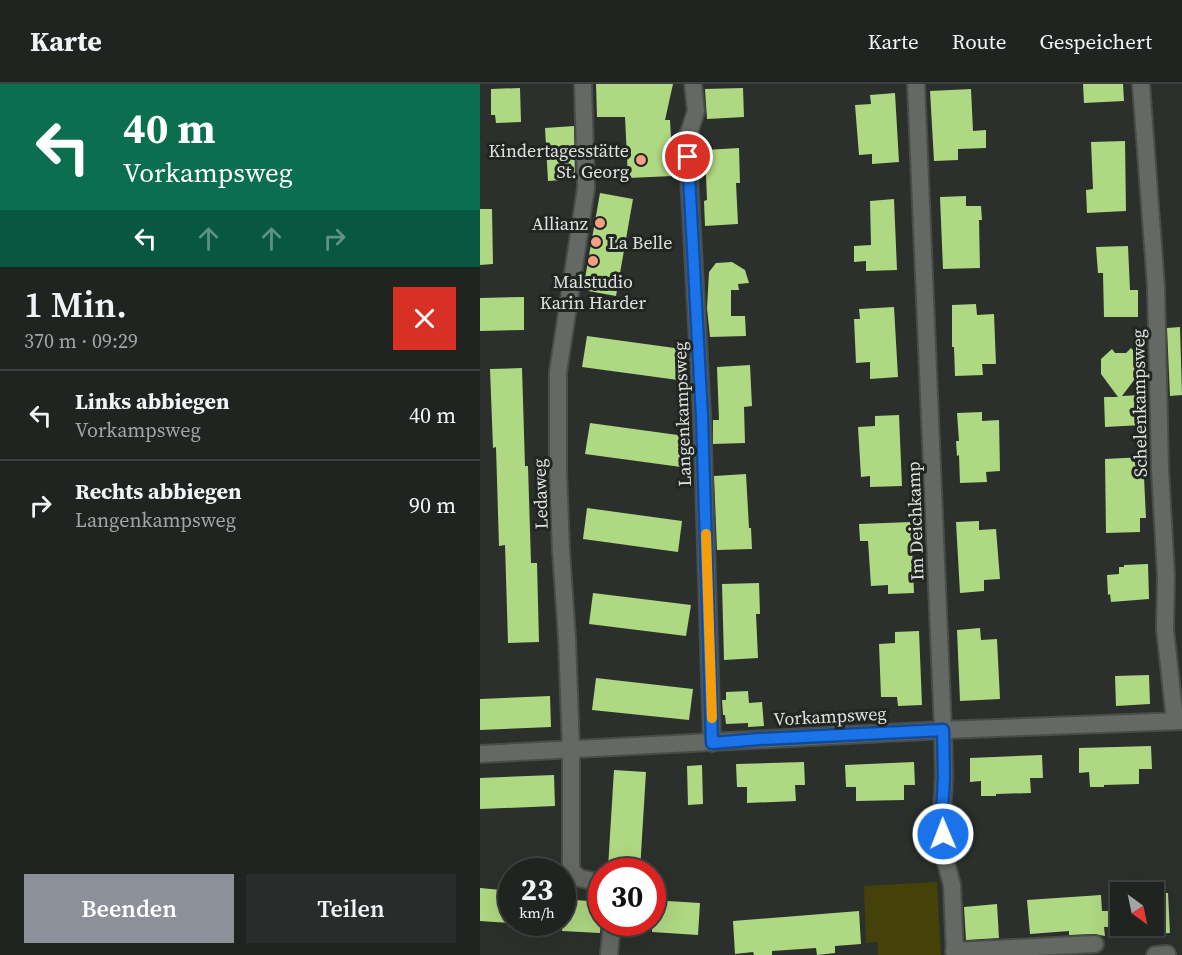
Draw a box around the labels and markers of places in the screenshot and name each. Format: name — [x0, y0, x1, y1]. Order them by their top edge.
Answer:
pin — [662, 131, 713, 182]
place label: Kindertagesstätte St. Georg — [489, 138, 629, 184]
marker: Kindertagesstätte St. Georg — [634, 153, 648, 167]
place label: Allianz — [532, 211, 588, 236]
marker: Allianz — [593, 216, 607, 230]
place label: La Belle — [608, 230, 672, 255]
marker: La Belle — [589, 235, 603, 249]
marker: Malstudio Karin Harder — [586, 254, 600, 268]
place label: Malstudio Karin Harder — [540, 269, 647, 315]

